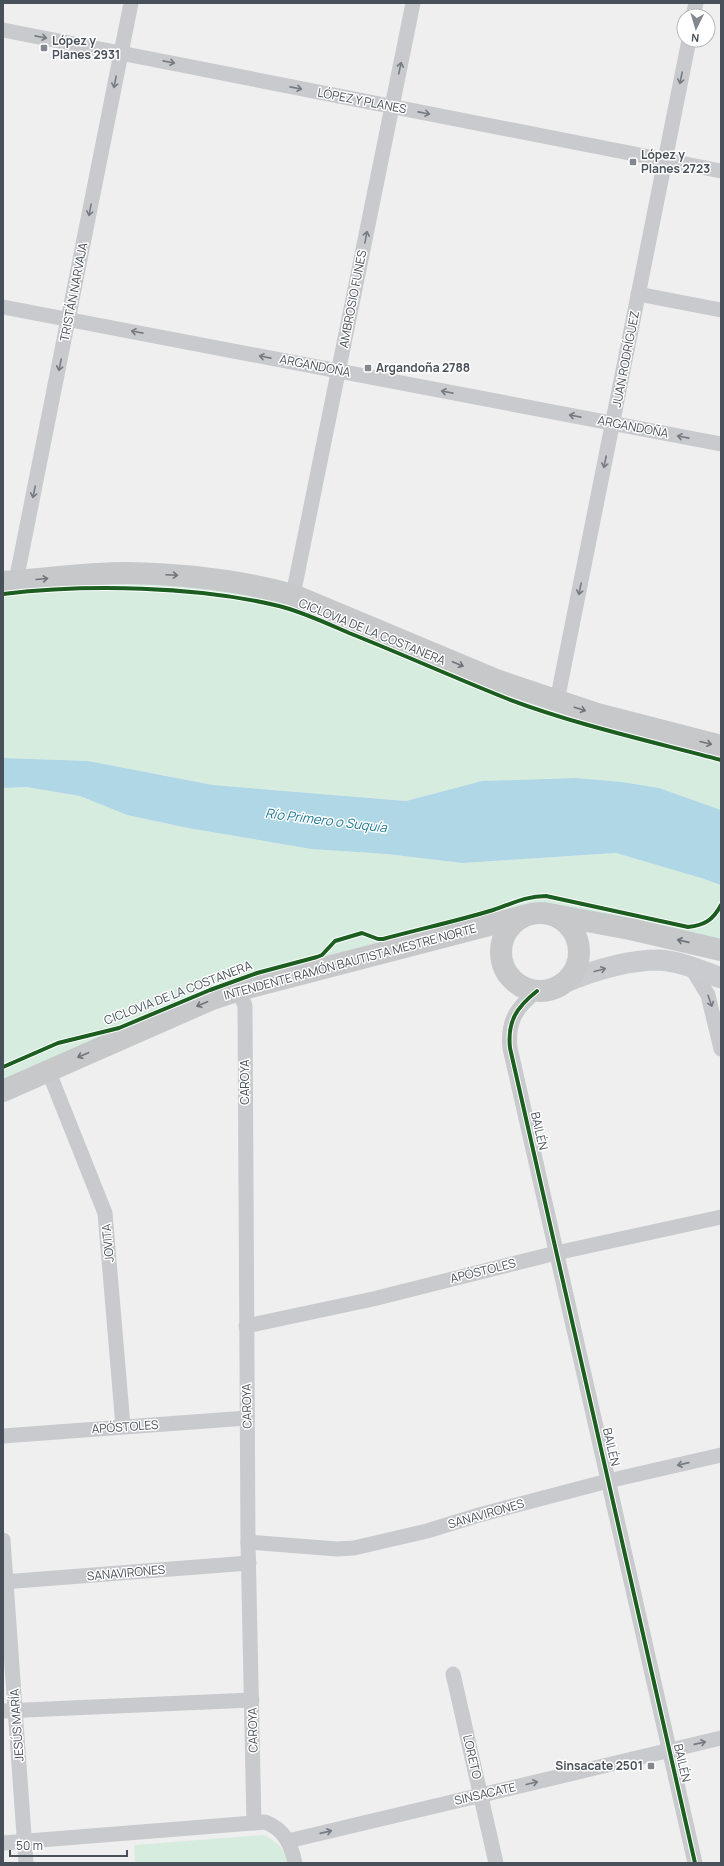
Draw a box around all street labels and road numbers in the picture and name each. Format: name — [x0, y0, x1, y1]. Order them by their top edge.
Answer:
street label: LÓPEZ Y PLANES — [316, 84, 408, 117]
street label: TRISTÁN NARVAJA — [56, 241, 92, 343]
street label: AMBROSIO FUNES — [335, 249, 370, 349]
street label: JUAN RODRÍGUEZ — [608, 309, 643, 408]
street label: ARGANDOÑA — [278, 350, 352, 381]
street label: ARGANDOÑA — [596, 411, 670, 442]
street label: CICLOVIA DE LA COSTANERA — [296, 594, 449, 669]
street label: INTENDENTE RAMÓN BAUTISTA MESTRE NORTE — [222, 919, 478, 1004]
street label: CICLOVIA DE LA COSTANERA — [101, 956, 255, 1029]
street label: CAROYA — [236, 1059, 253, 1105]
street label: BAILÉN — [527, 1110, 552, 1152]
street label: JOVITA — [97, 1223, 118, 1263]
street label: APÓSTOLES — [448, 1254, 517, 1287]
street label: CAROYA — [238, 1383, 255, 1429]
street label: APÓSTOLES — [91, 1416, 159, 1437]
street label: BAILÉN — [599, 1426, 624, 1468]
street label: SANAVIRONES — [446, 1495, 526, 1532]
street label: SANAVIRONES — [86, 1561, 166, 1584]
street label: JESÚS MARÍA — [5, 1688, 28, 1762]
street label: CAROYA — [244, 1707, 261, 1753]
street label: LORETO — [459, 1733, 486, 1781]
street label: BAILÉN — [670, 1742, 695, 1784]
street label: SINSACATE — [453, 1778, 517, 1809]

